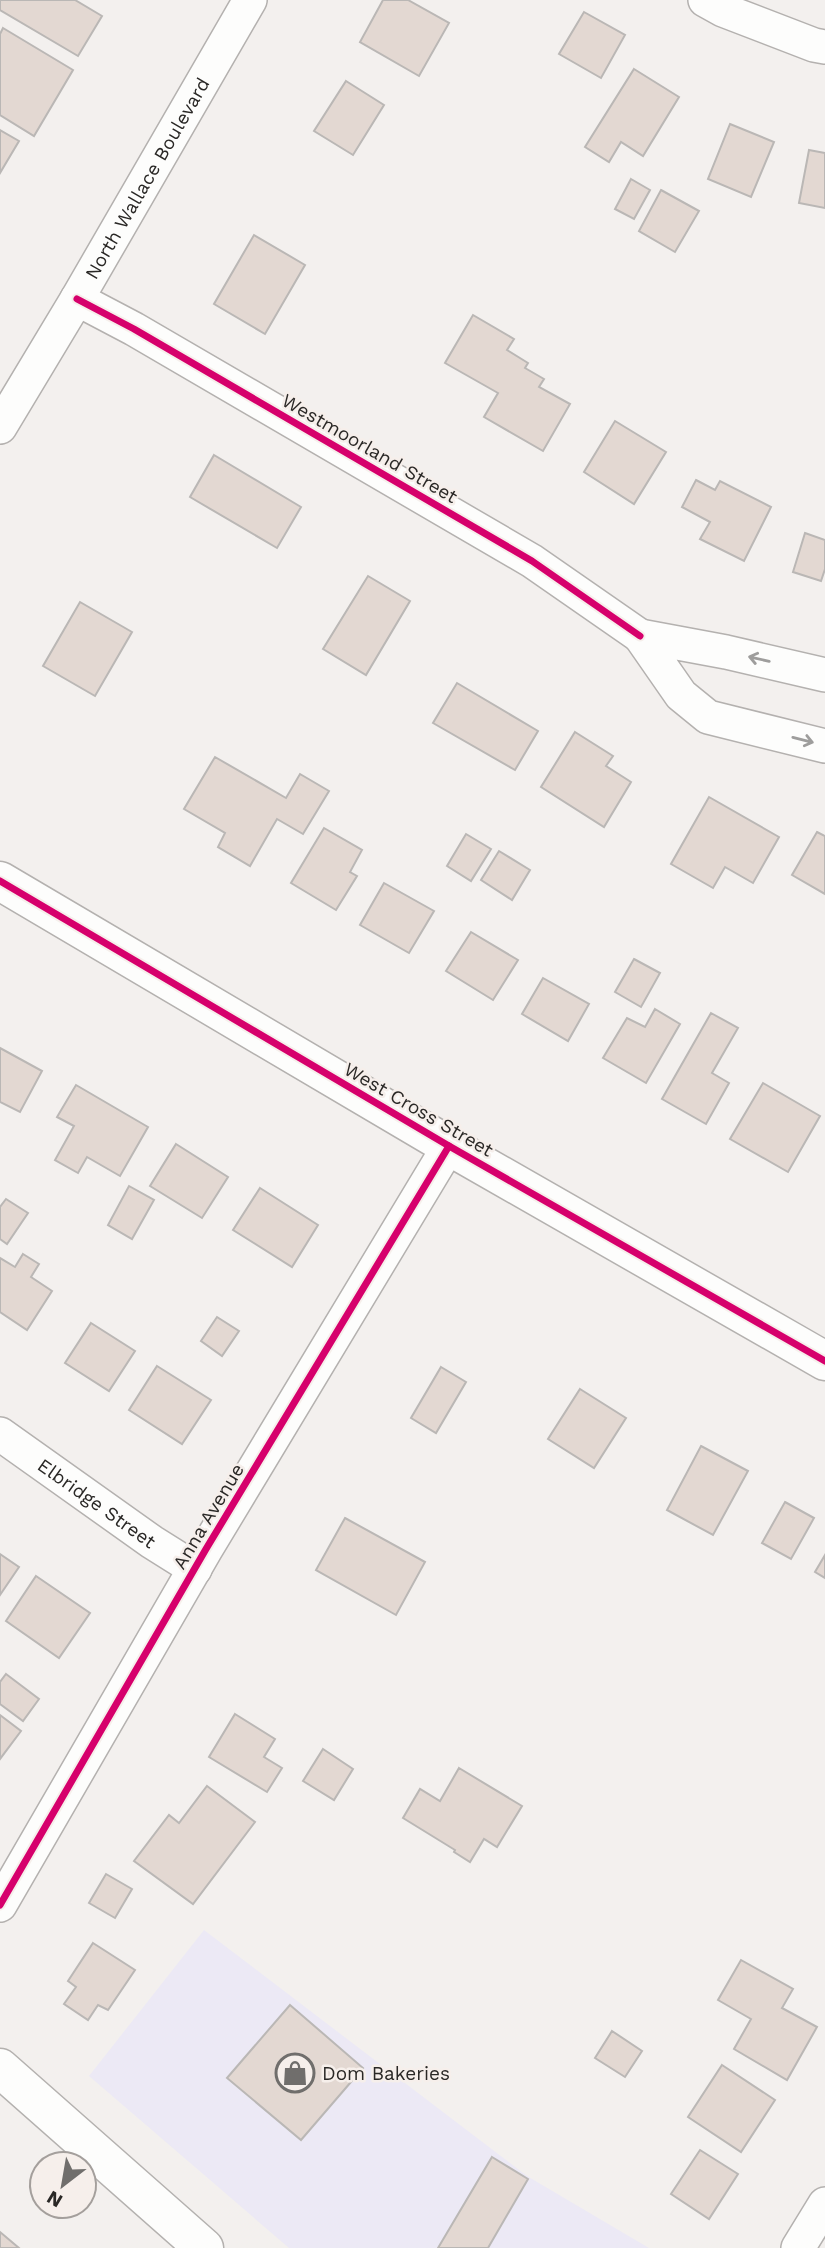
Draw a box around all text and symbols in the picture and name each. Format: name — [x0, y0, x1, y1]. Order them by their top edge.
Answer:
street label: North Wallace Boulevard — [80, 74, 215, 283]
street label: Westmoorland Street — [278, 389, 462, 508]
one-way arrow — [748, 652, 770, 665]
one-way arrow — [791, 734, 814, 747]
street label: West Cross Street — [340, 1057, 498, 1162]
street label: Elbridge Street — [33, 1454, 160, 1553]
street label: Anna Avenue — [168, 1459, 249, 1573]
shop icon: Dom Bakeries — [274, 2052, 316, 2094]
place label: Dom Bakeries — [322, 2062, 450, 2085]
north arrow — [28, 2150, 98, 2220]
text: N — [43, 2186, 66, 2213]

